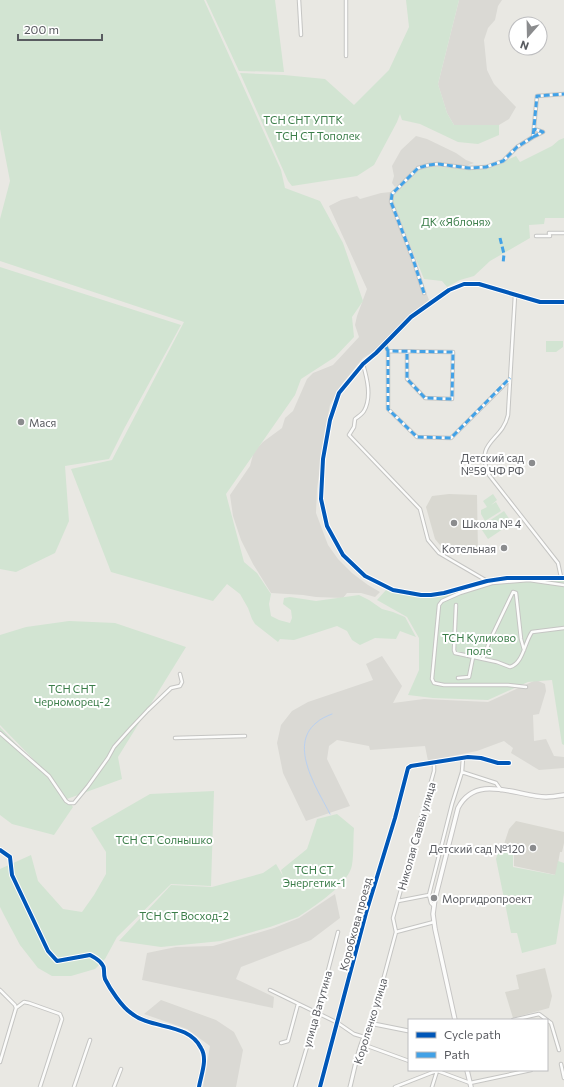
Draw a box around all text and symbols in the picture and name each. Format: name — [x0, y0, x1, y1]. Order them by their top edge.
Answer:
scale bar — [18, 16, 102, 42]
north arrow — [508, 16, 548, 56]
text: 200 m — [24, 22, 59, 36]
text: N — [518, 38, 531, 53]
park label: ТСН СНТ УПТК — [263, 113, 343, 126]
park label: ТСН СТ Тополек — [276, 129, 361, 142]
park label: ДК «Яблоня» — [421, 215, 491, 228]
place label: Мася — [29, 416, 56, 429]
marker: Мася — [16, 417, 26, 427]
place label: Детский сад №59 ЧФ РФ — [461, 451, 525, 477]
marker: Детский сад №59 ЧФ РФ — [527, 458, 537, 468]
place label: Школа № 4 — [462, 517, 522, 530]
marker: Школа № 4 — [449, 518, 459, 528]
place label: Котельная — [442, 542, 496, 555]
marker: Котельная — [499, 543, 509, 553]
park label: ТСН Куликово поле — [442, 631, 517, 657]
park label: ТСН СНТ Черноморец-2 — [34, 682, 110, 708]
street label: Николая Саввы улица — [394, 781, 438, 891]
park label: ТСН СТ Солнышко — [115, 833, 213, 846]
place label: Детский сад №120 — [429, 842, 525, 855]
marker: Детский сад №120 — [528, 843, 538, 853]
park label: ТСН СТ Энергетик-1 — [282, 863, 346, 889]
street label: Коробкова проезд — [336, 875, 374, 972]
place label: Моргидропроект — [442, 892, 532, 905]
marker: Моргидропроект — [429, 893, 439, 903]
park label: ТСН СТ Восход-2 — [139, 909, 229, 922]
street label: улица Ватутина — [300, 969, 334, 1049]
street label: Короленко улица — [351, 976, 389, 1066]
legend — [408, 1019, 548, 1071]
text: Cycle path — [444, 1027, 501, 1041]
text: Path — [444, 1047, 470, 1061]

